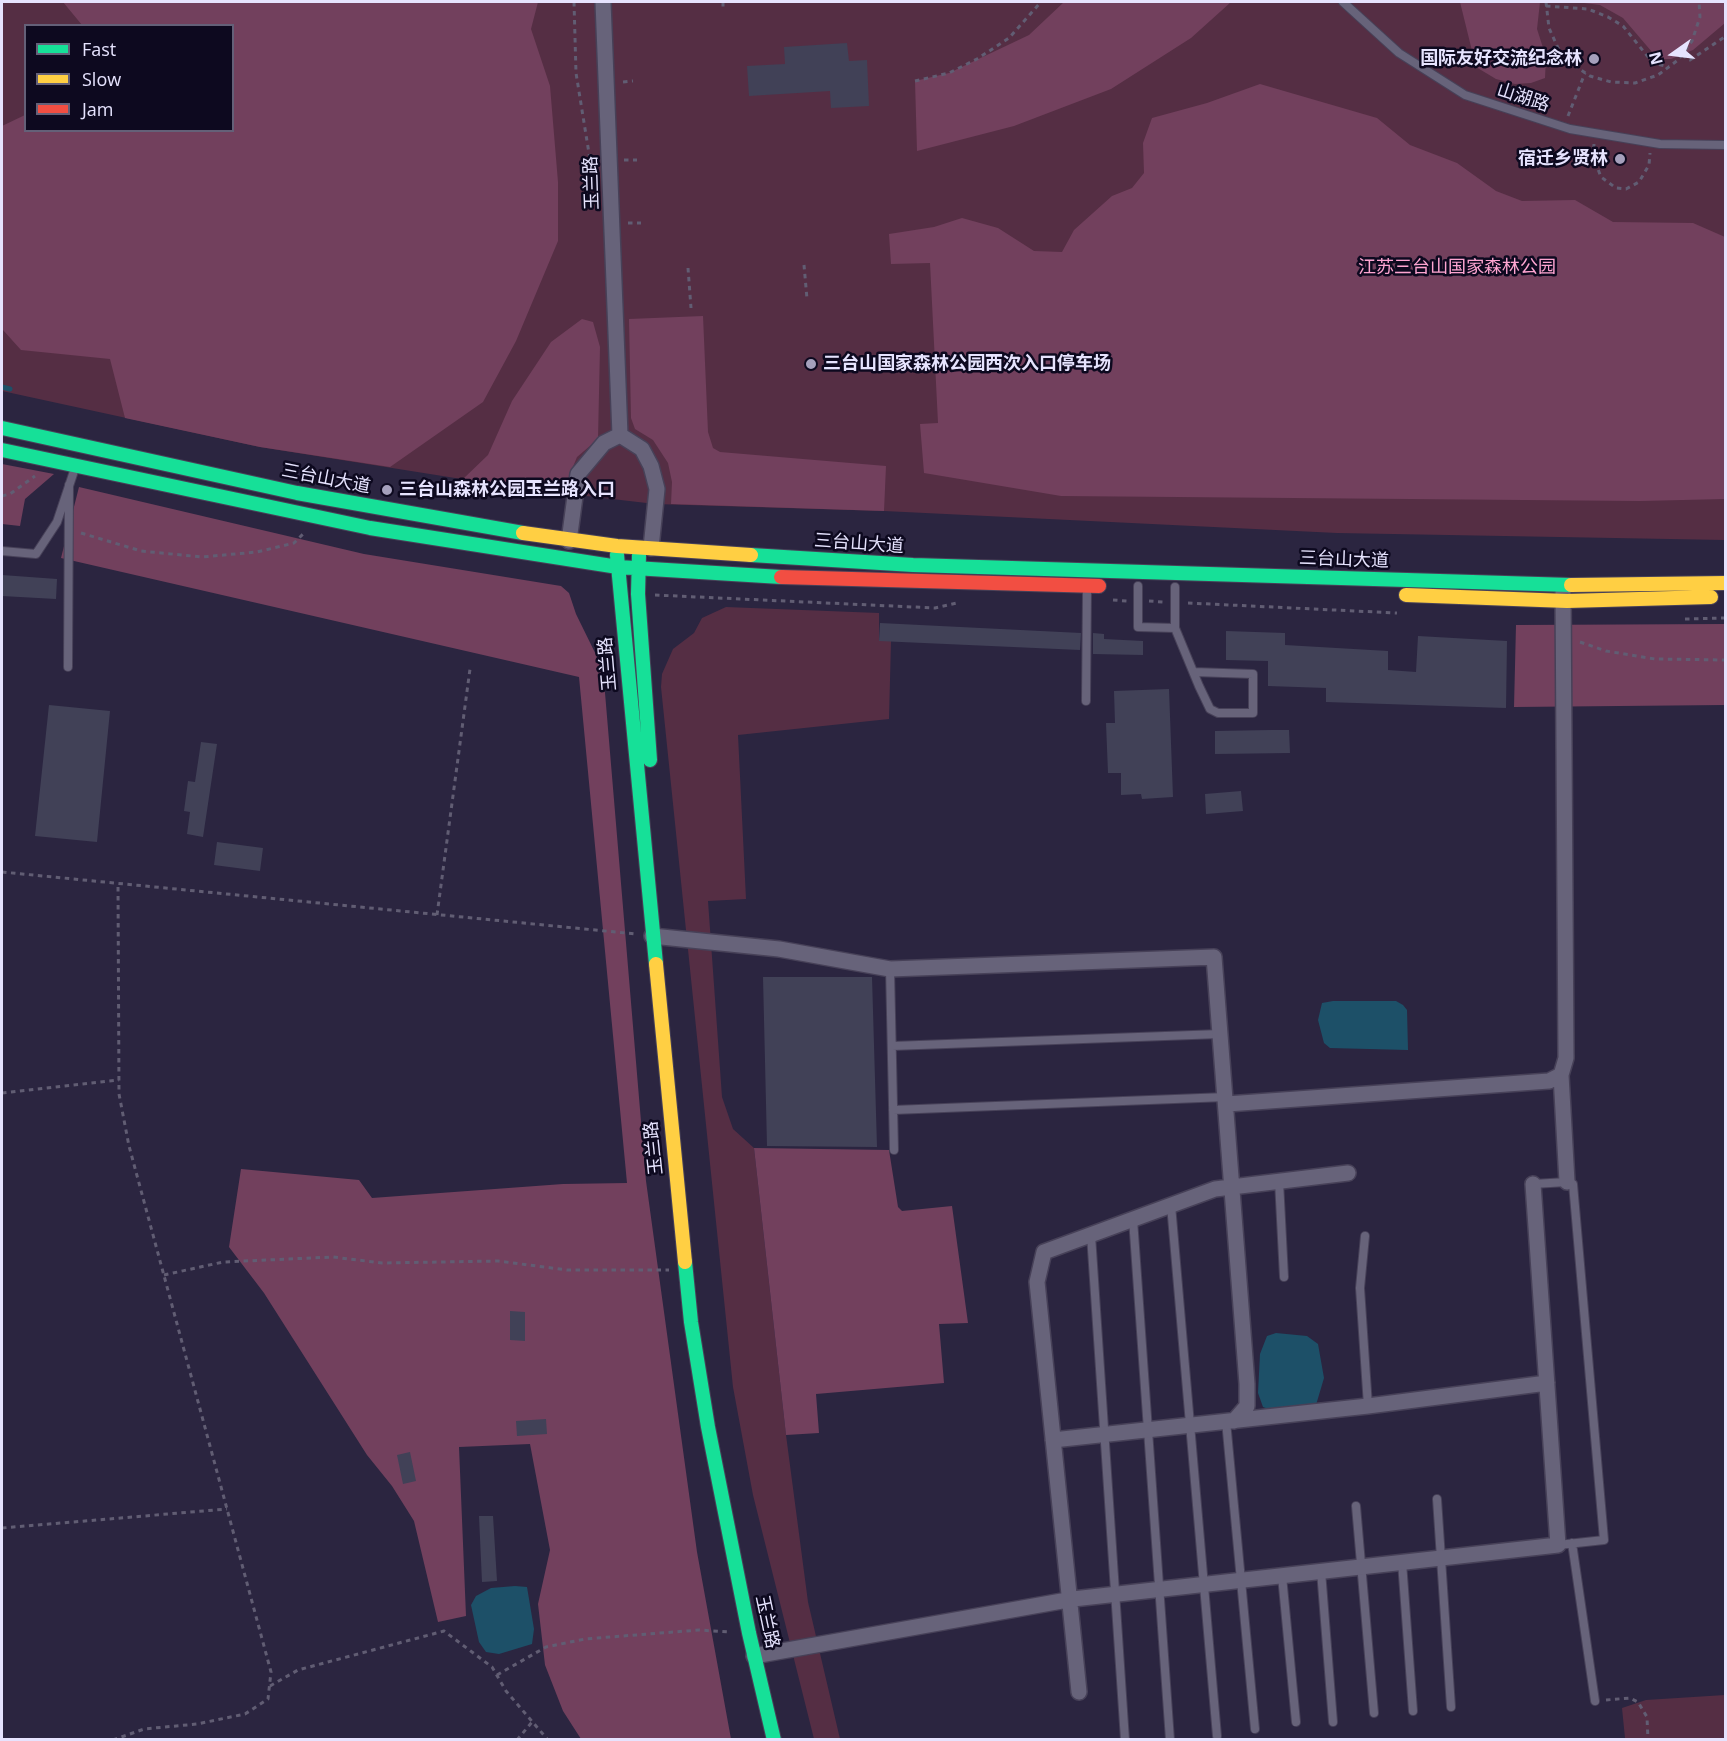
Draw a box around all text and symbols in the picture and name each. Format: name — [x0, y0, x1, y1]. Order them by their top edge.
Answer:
legend — [24, 24, 234, 132]
north arrow — [1643, 24, 1703, 84]
text: Fast — [82, 37, 116, 61]
place label: 国际友好交流纪念林 — [1420, 48, 1582, 70]
text: N — [1643, 49, 1668, 67]
marker: 国际友好交流纪念林 — [1587, 52, 1601, 66]
text: Slow — [82, 67, 121, 91]
street label: 山湖路 — [1494, 79, 1552, 117]
text: Jam — [82, 97, 114, 121]
place label: 宿迁乡贤林 — [1518, 148, 1608, 170]
marker: 宿迁乡贤林 — [1613, 152, 1627, 166]
street label: 玉兰路 — [580, 156, 604, 210]
park label: 江苏三台山国家森林公园 — [1358, 257, 1556, 279]
place label: 三台山国家森林公园西次入口停车场 — [823, 353, 1111, 375]
marker: 三台山国家森林公园西次入口停车场 — [804, 357, 818, 371]
street label: 三台山大道 — [280, 460, 372, 498]
place label: 三台山森林公园玉兰路入口 — [399, 479, 615, 501]
marker: 三台山森林公园玉兰路入口 — [380, 483, 394, 497]
street label: 三台山大道 — [813, 530, 905, 558]
street label: 三台山大道 — [1299, 548, 1389, 572]
street label: 玉兰路 — [595, 636, 621, 692]
street label: 玉兰路 — [640, 1120, 668, 1176]
street label: 玉兰路 — [751, 1593, 783, 1651]

